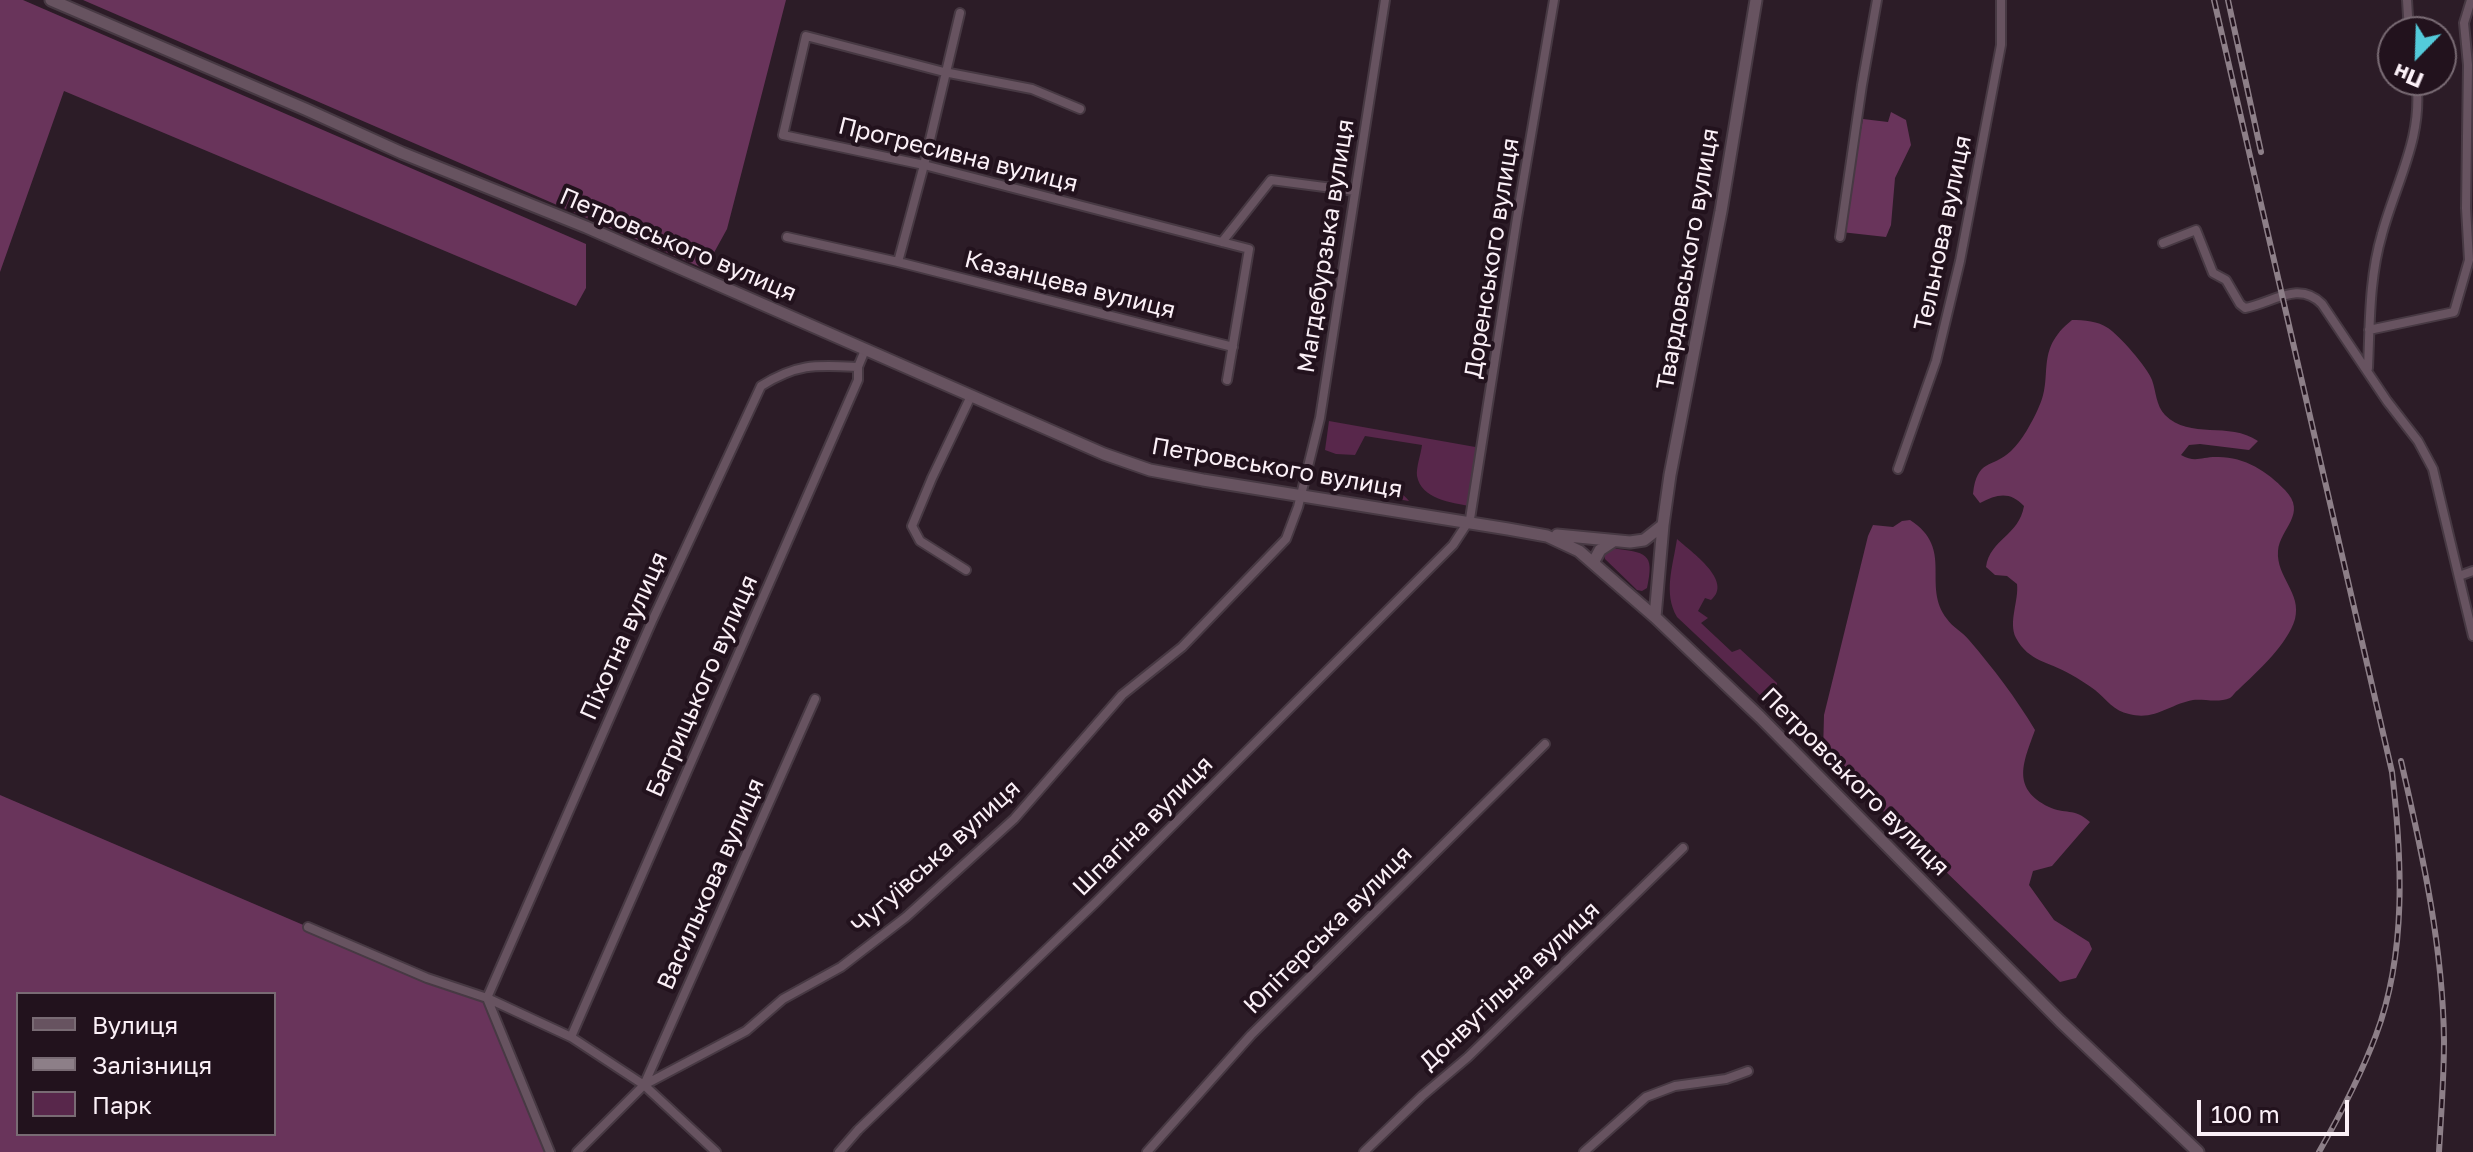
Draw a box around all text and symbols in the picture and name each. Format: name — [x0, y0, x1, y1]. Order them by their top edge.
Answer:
north arrow — [2377, 16, 2457, 96]
text: Пн — [2389, 58, 2427, 95]
street label: Прогресивна вулиця — [835, 111, 1081, 199]
street label: Магдебурзька вулиця — [1292, 117, 1360, 375]
street label: Твардовського вулиця — [1651, 126, 1725, 392]
street label: Тельнова вулиця — [1908, 133, 1978, 333]
street label: Доренського вулиця — [1459, 136, 1525, 380]
street label: Петровського вулиця — [555, 182, 801, 308]
street label: Казанцева вулиця — [962, 245, 1178, 325]
street label: Петровського вулиця — [1149, 432, 1405, 504]
street label: Піхотна вулиця — [574, 548, 674, 724]
street label: Багрицького вулиця — [640, 571, 764, 801]
street label: Петровського вулиця — [1755, 682, 1955, 882]
street label: Шпагіна вулиця — [1067, 750, 1219, 902]
street label: Василькова вулиця — [651, 774, 771, 994]
street label: Чугуївська вулиця — [846, 774, 1026, 940]
street label: Юпітерська вулиця — [1238, 840, 1418, 1020]
street label: Донвугільна вулиця — [1414, 895, 1606, 1077]
legend — [16, 992, 276, 1136]
text: Вулиця — [92, 1010, 178, 1039]
text: Залізниця — [92, 1050, 212, 1079]
scale bar — [2201, 1084, 2353, 1134]
text: Парк — [92, 1090, 152, 1119]
text: 100 m — [2211, 1099, 2280, 1128]

